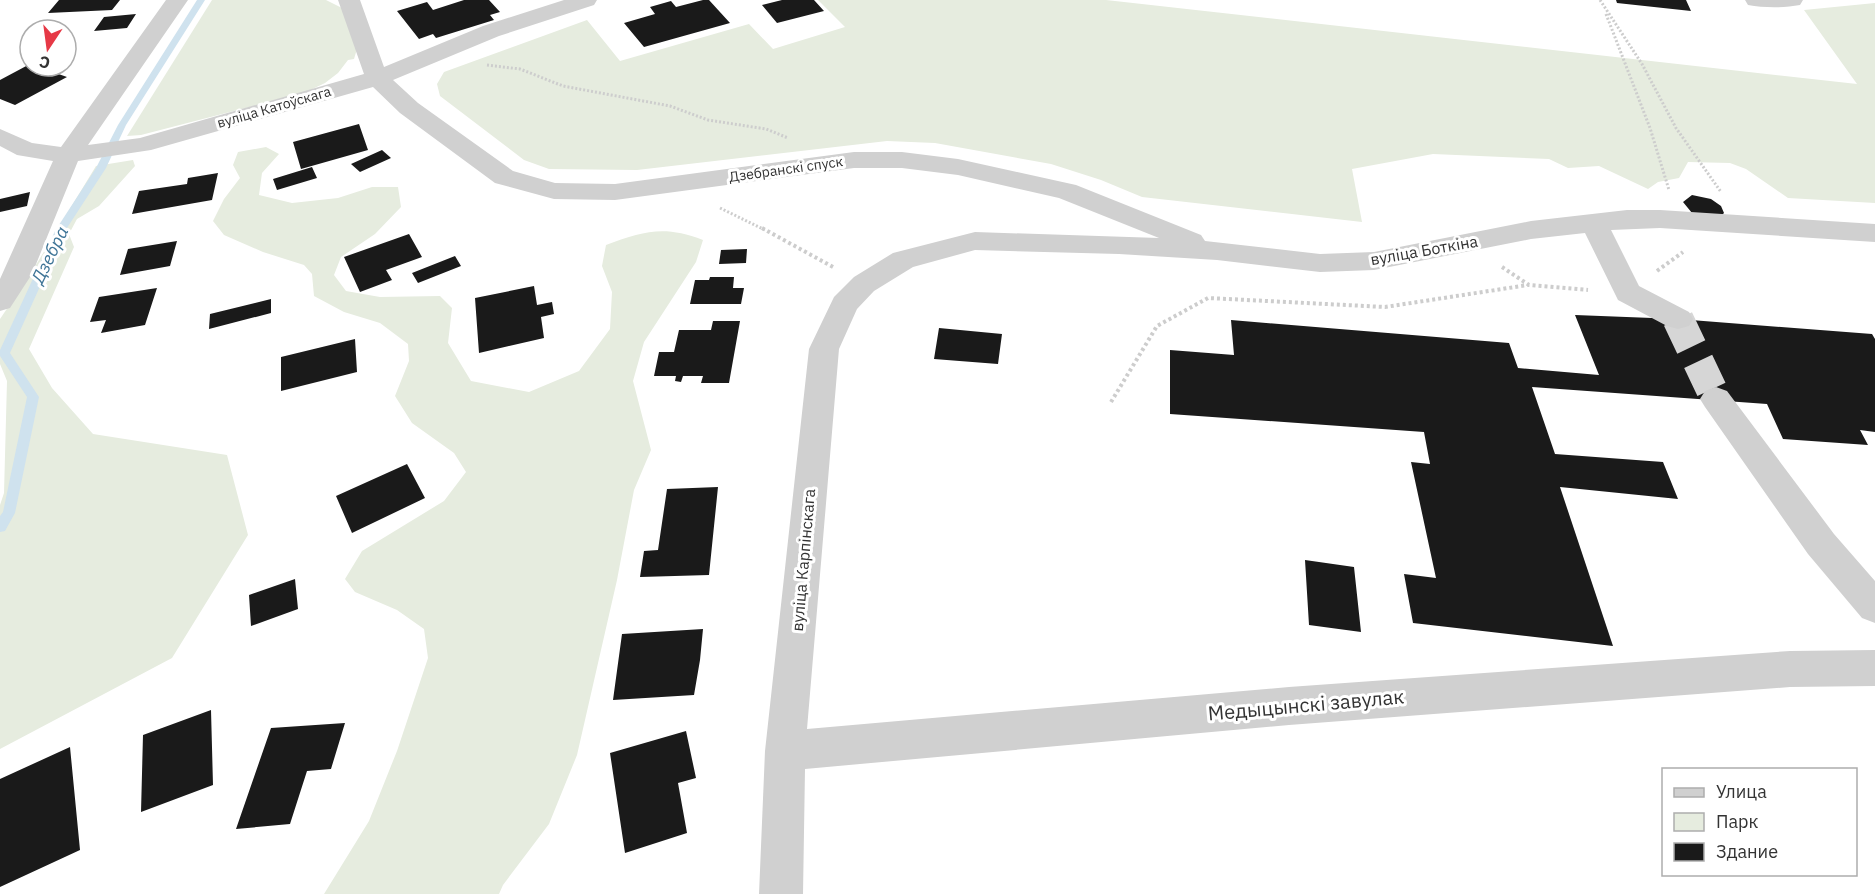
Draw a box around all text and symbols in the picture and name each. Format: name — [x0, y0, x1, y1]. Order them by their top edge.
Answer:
north arrow — [18, 18, 78, 78]
text: С — [37, 52, 52, 74]
street label: вуліца Катоўскага — [215, 82, 334, 132]
street label: Дзебранскі спуск — [728, 152, 844, 186]
water label: Дзебра — [25, 222, 73, 289]
street label: вуліца Боткіна — [1369, 231, 1480, 269]
street label: вуліца Карпінскага — [787, 488, 819, 632]
street label: Медыцынскі завулак — [1207, 682, 1405, 727]
legend — [1662, 768, 1857, 876]
text: Улица — [1716, 780, 1767, 803]
text: Парк — [1716, 810, 1759, 833]
text: Здание — [1716, 840, 1778, 863]

